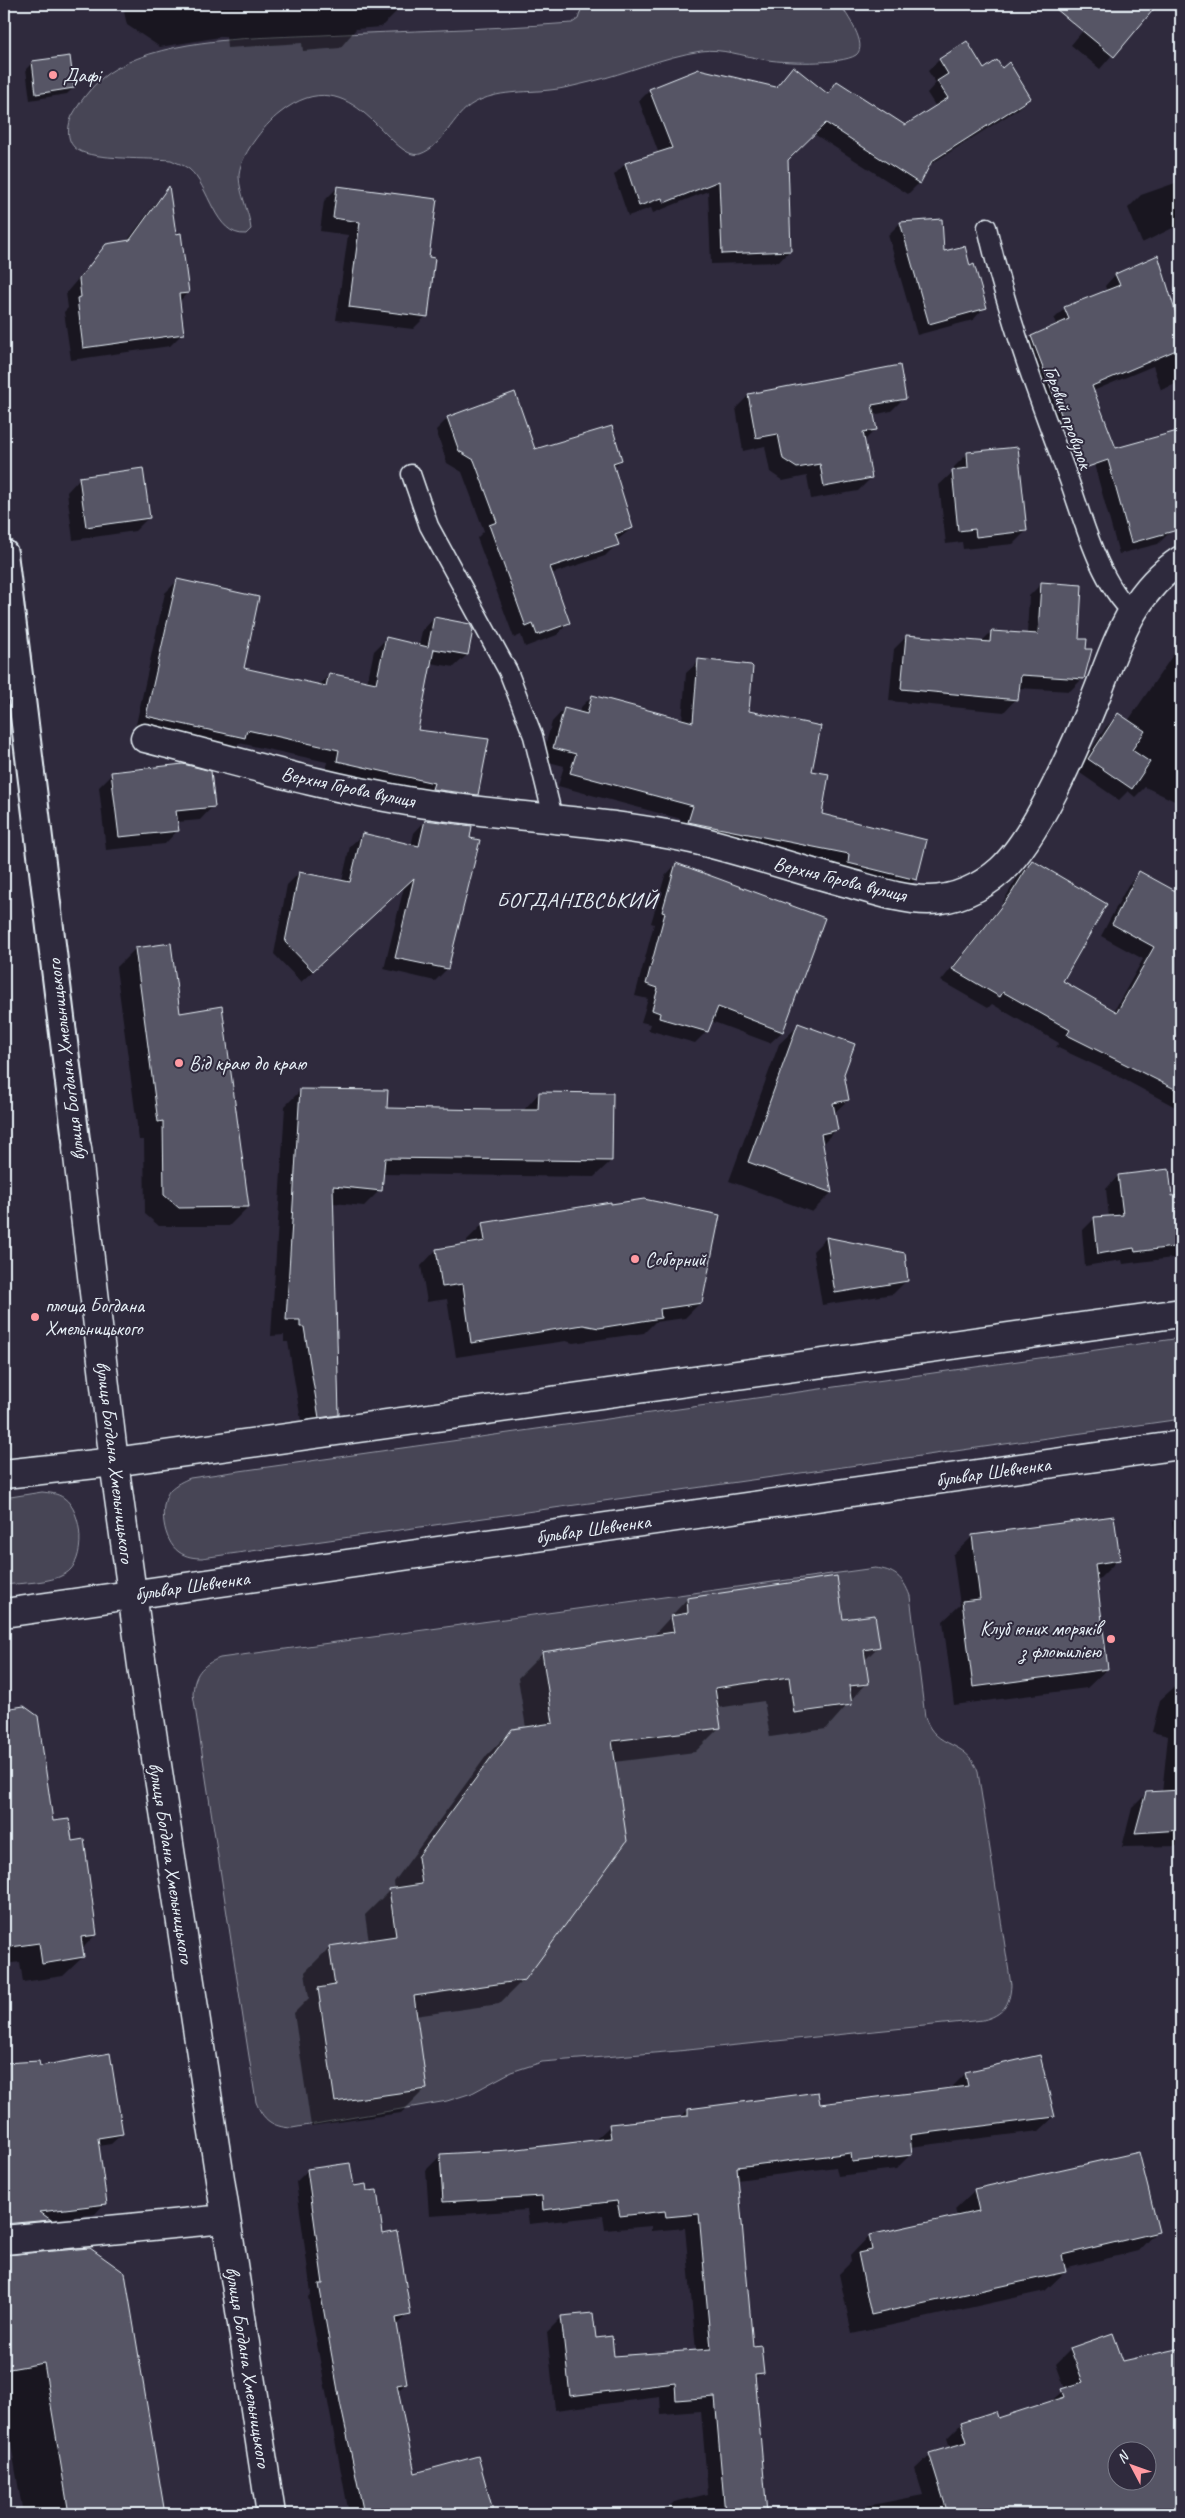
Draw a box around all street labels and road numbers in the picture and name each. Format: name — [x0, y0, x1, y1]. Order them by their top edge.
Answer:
street label: Горовий провулок — [1038, 362, 1099, 474]
street label: Верхня Горова вулиця — [279, 761, 419, 814]
street label: Верхня Горова вулиця — [771, 850, 911, 908]
street label: вулиця Богдана Хмельницького — [41, 957, 91, 1162]
street label: вулиця Богдана Хмельницького — [90, 1360, 140, 1565]
street label: бульвар Шевченка — [934, 1451, 1054, 1492]
street label: бульвар Шевченка — [534, 1508, 654, 1549]
street label: бульвар Шевченка — [133, 1565, 253, 1606]
street label: вулиця Богдана Хмельницького — [143, 1761, 199, 1966]
street label: вулиця Богдана Хмельницького — [220, 2265, 276, 2470]

